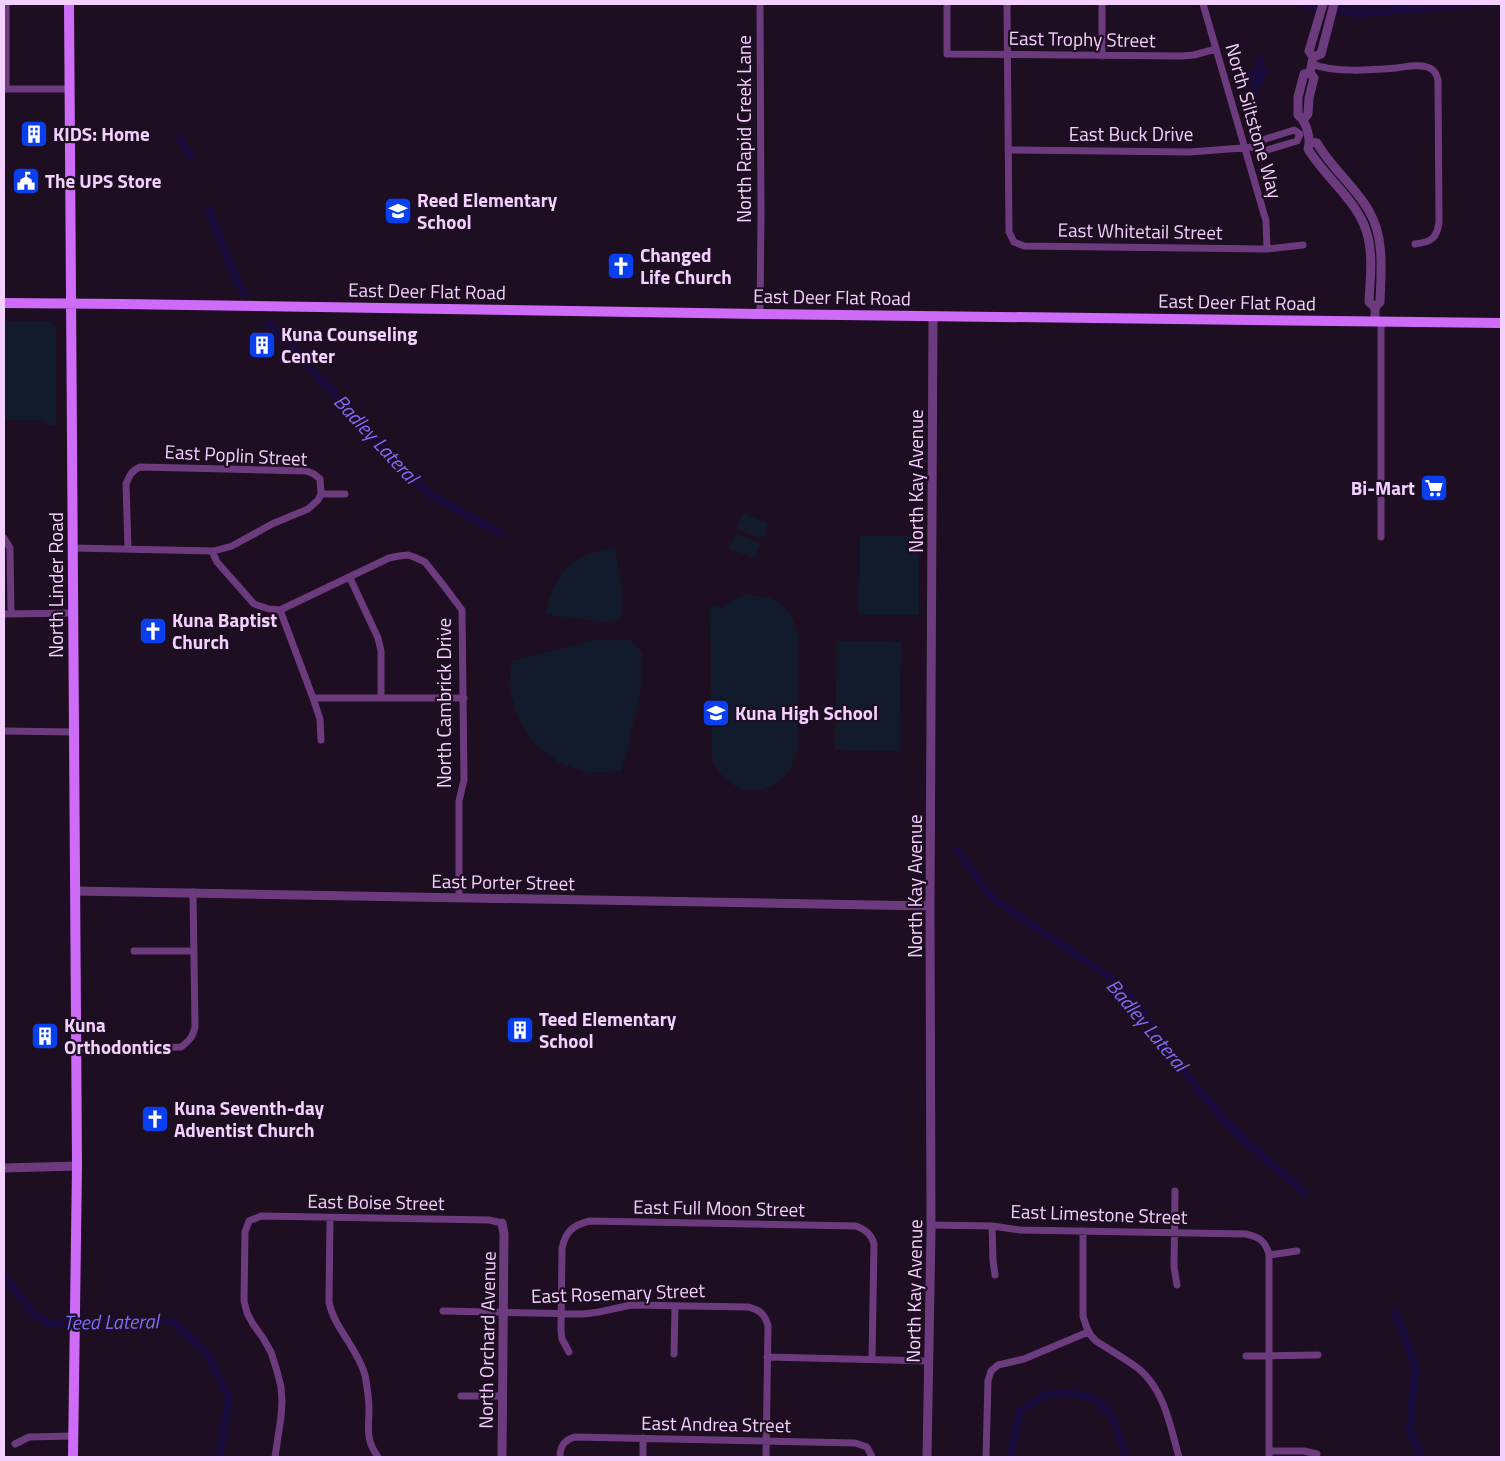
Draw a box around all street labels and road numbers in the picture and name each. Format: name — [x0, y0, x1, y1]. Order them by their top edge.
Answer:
street label: East Trophy Street — [1008, 23, 1156, 54]
street label: North Rapid Creek Lane — [729, 35, 758, 223]
street label: North Siltstone Way — [1218, 40, 1291, 202]
street label: East Buck Drive — [1069, 119, 1193, 148]
street label: East Whitetail Street — [1057, 215, 1223, 246]
street label: East Deer Flat Road — [348, 275, 506, 306]
street label: East Deer Flat Road — [753, 281, 911, 312]
street label: East Deer Flat Road — [1158, 286, 1316, 317]
street label: North Kay Avenue — [901, 409, 930, 553]
street label: East Poplin Street — [164, 436, 308, 473]
street label: North Linder Road — [41, 512, 70, 658]
street label: North Cambrick Drive — [429, 618, 458, 788]
street label: North Kay Avenue — [900, 814, 929, 958]
street label: East Porter Street — [431, 866, 575, 897]
street label: East Boise Street — [307, 1186, 445, 1217]
street label: East Full Moon Street — [633, 1192, 805, 1224]
street label: East Limestone Street — [1010, 1196, 1188, 1231]
street label: North Kay Avenue — [898, 1219, 929, 1363]
street label: North Orchard Avenue — [470, 1251, 503, 1429]
street label: East Rosemary Street — [531, 1275, 706, 1310]
street label: East Andrea Street — [641, 1408, 792, 1439]

